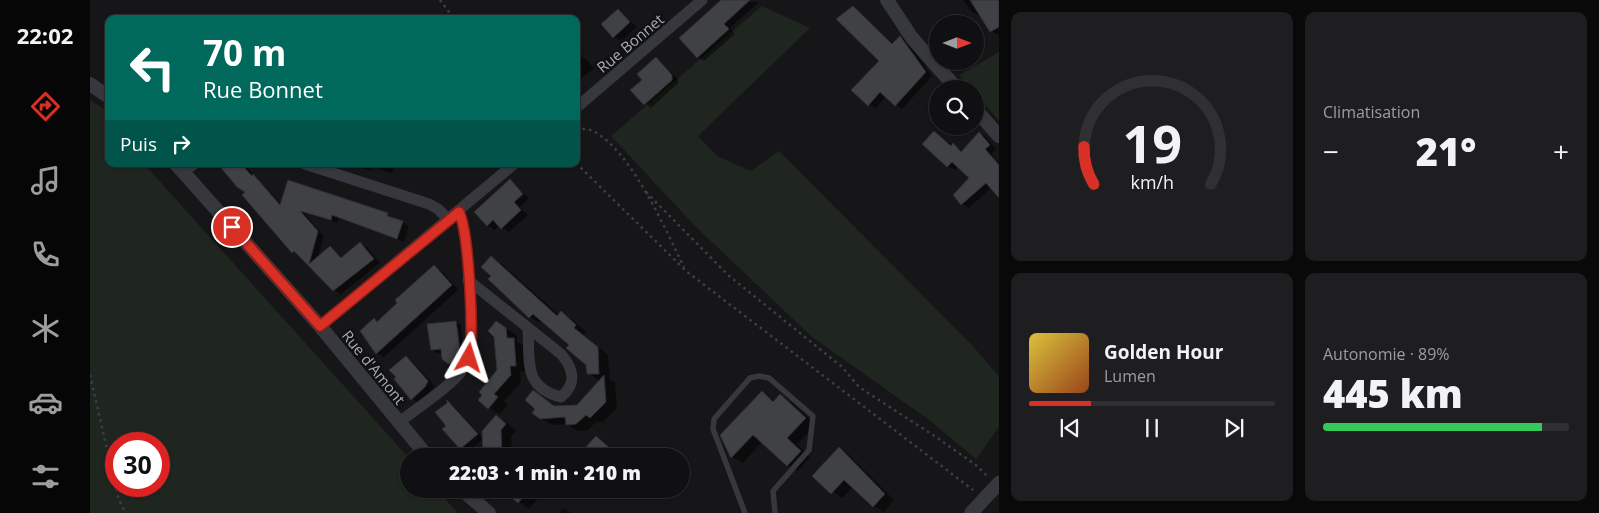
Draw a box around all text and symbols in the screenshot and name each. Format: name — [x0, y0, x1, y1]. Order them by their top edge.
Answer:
street label: Rue Bonnet — [592, 9, 668, 77]
north arrow — [929, 15, 984, 70]
map controls — [929, 15, 984, 135]
text: 22:02 — [17, 20, 73, 50]
text: 70 m — [203, 29, 286, 76]
icon: left — [120, 35, 185, 100]
text: Rue Bonnet — [203, 74, 323, 104]
button: search — [929, 80, 984, 135]
icon: directions — [28, 89, 63, 124]
text: Climatisation — [1323, 101, 1420, 123]
text: 19 — [1122, 107, 1182, 178]
text: 21° — [1416, 125, 1476, 177]
icon: right — [167, 130, 195, 158]
text: Puis — [120, 131, 157, 157]
text: − — [1323, 132, 1339, 170]
text: + — [1553, 132, 1569, 170]
icon: music — [28, 163, 63, 198]
text: km/h — [1130, 170, 1174, 194]
pin — [211, 206, 253, 248]
icon: arrive — [218, 213, 246, 241]
icon: phone — [28, 237, 63, 272]
icon: climate — [28, 311, 63, 346]
street label: Rue d'Amont — [338, 326, 410, 408]
position arrow — [442, 331, 494, 383]
text: Golden Hour — [1104, 339, 1223, 365]
text: Autonomie · 89% — [1323, 343, 1450, 365]
text: Lumen — [1104, 365, 1156, 387]
text: 445 km — [1323, 367, 1463, 419]
icon: car — [28, 385, 63, 420]
icon: previous — [1056, 414, 1084, 442]
icon: pause — [1138, 414, 1166, 442]
icon: next — [1220, 414, 1248, 442]
speed limit sign: 30 — [105, 432, 170, 497]
icon: filters — [28, 459, 63, 494]
text: 22:03 · 1 min · 210 m — [449, 460, 641, 486]

